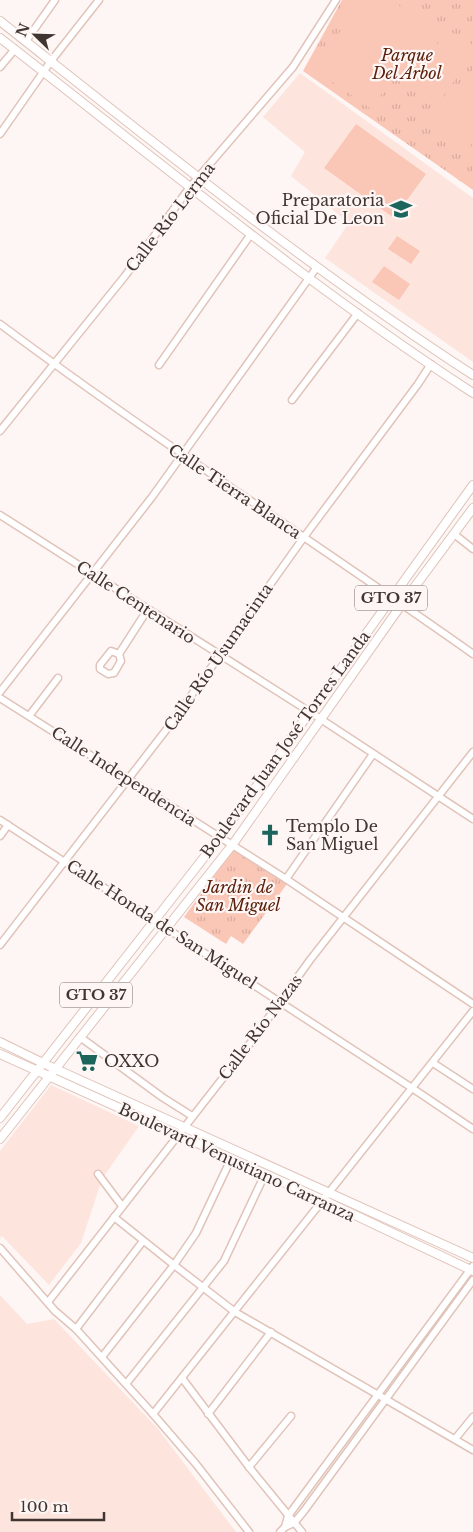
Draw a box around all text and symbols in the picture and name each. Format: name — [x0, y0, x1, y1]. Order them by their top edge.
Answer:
north arrow — [10, 10, 60, 60]
text: N — [12, 20, 34, 39]
park label: Parque Del Arbol — [371, 45, 443, 83]
street label: Calle Río Lerma — [121, 158, 219, 276]
place label: Preparatoria Oficial De Leon — [256, 190, 384, 228]
school or university icon: Preparatoria Oficial De Leon — [388, 196, 414, 222]
street label: Calle Tierra Blanca — [165, 439, 305, 543]
street label: Calle Centenario — [73, 556, 199, 648]
street label: Calle Río Usumacinta — [159, 579, 277, 735]
road number: GTO 37 — [355, 586, 427, 610]
street label: Boulevard Juan José Torres Landa — [196, 626, 374, 861]
street label: Calle Independencia — [48, 722, 200, 830]
place label: Templo De San Miguel — [286, 816, 378, 854]
church icon: Templo De San Miguel — [257, 822, 283, 848]
street label: Calle Honda de San Miguel — [63, 855, 261, 993]
park label: Jardin de San Miguel — [196, 877, 281, 915]
street label: Calle Río Nazas — [214, 970, 306, 1084]
road number: GTO 37 — [60, 982, 132, 1008]
supermarket icon: OXXO — [74, 1048, 100, 1074]
place label: OXXO — [104, 1051, 159, 1071]
street label: Boulevard Venustiano Carranza — [116, 1098, 359, 1226]
scale bar — [12, 1490, 105, 1522]
text: 100 m — [20, 1497, 69, 1516]

